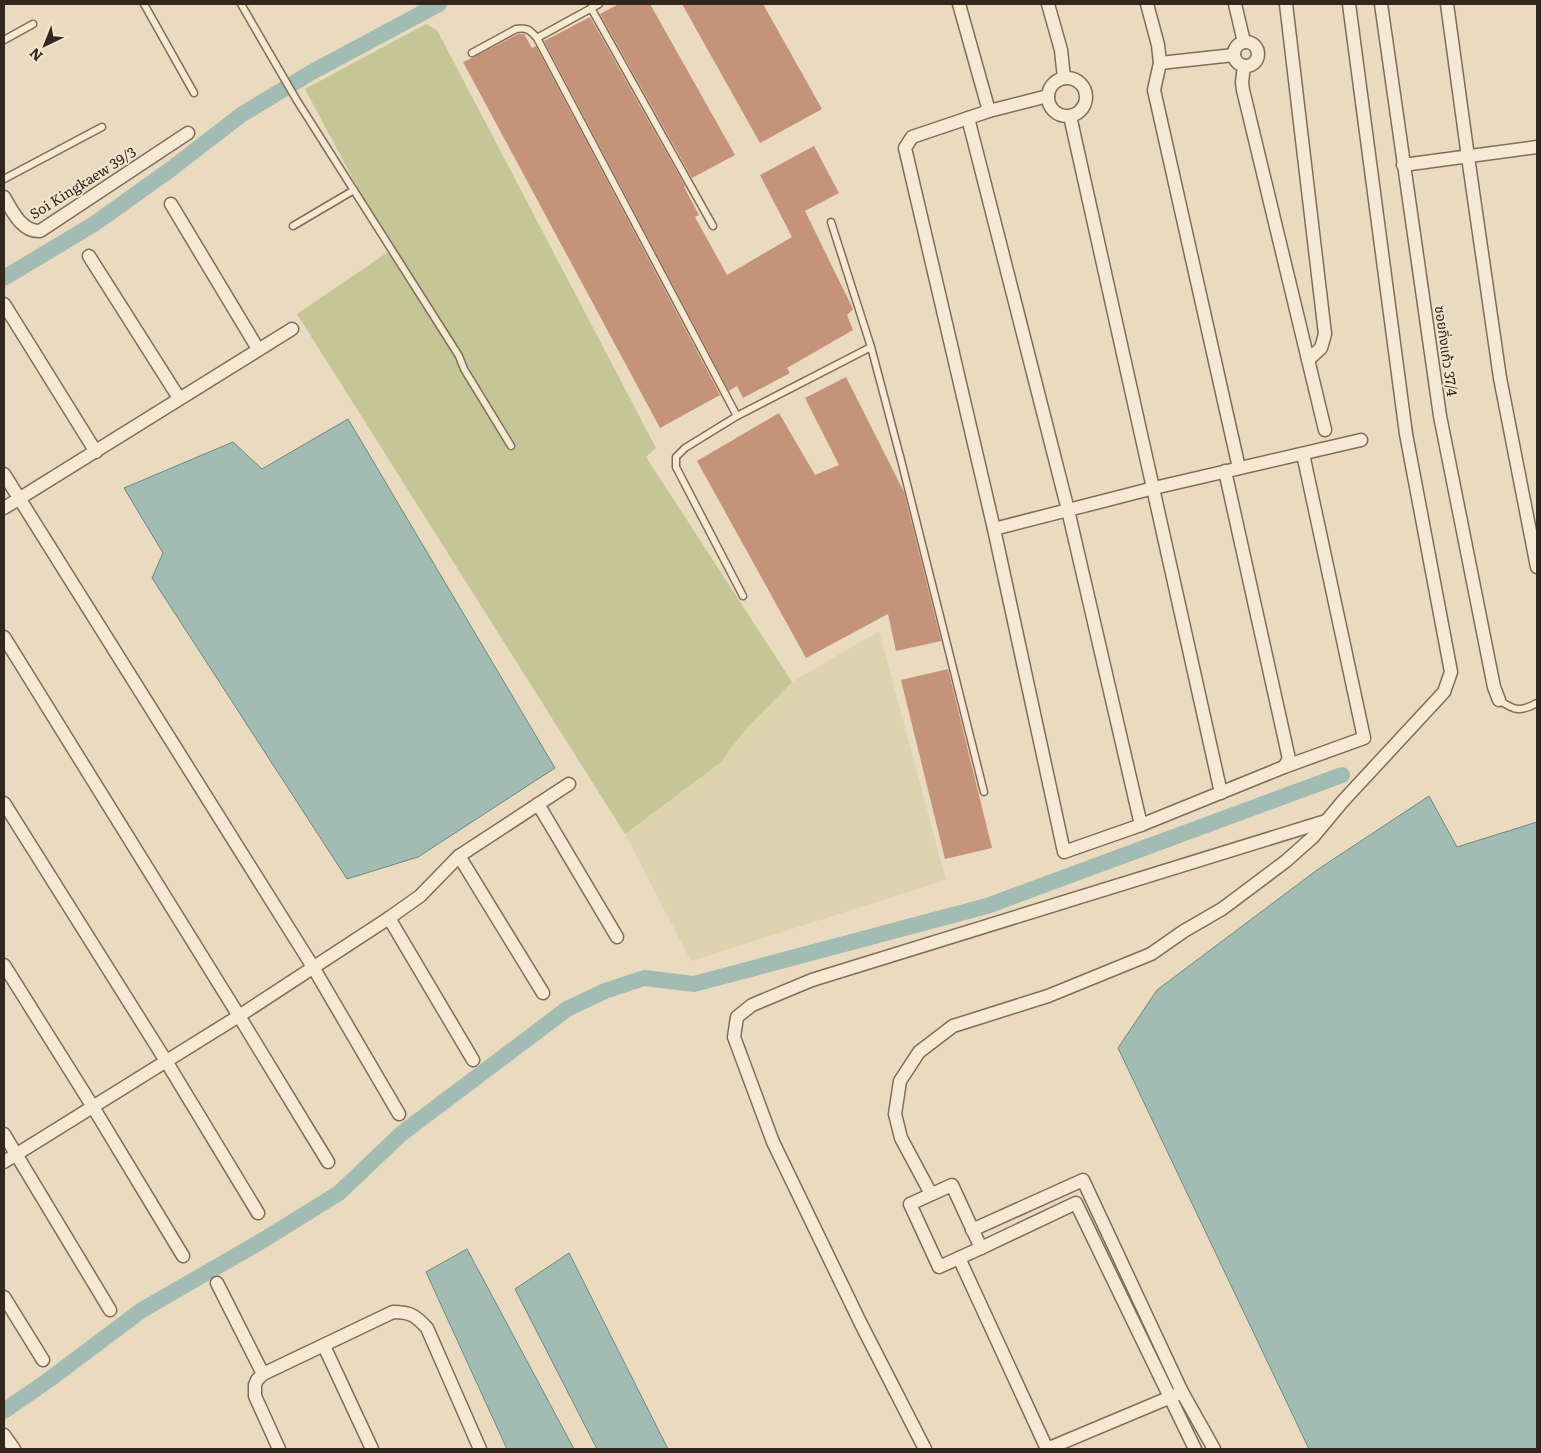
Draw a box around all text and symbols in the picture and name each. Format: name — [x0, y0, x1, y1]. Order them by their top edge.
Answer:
north arrow — [20, 20, 70, 70]
text: N — [24, 44, 47, 67]
street label: Soi Kingkaew 39/3 — [25, 141, 140, 223]
street label: ซอยกิ่งแก้ว 37/4 — [1431, 304, 1463, 398]

